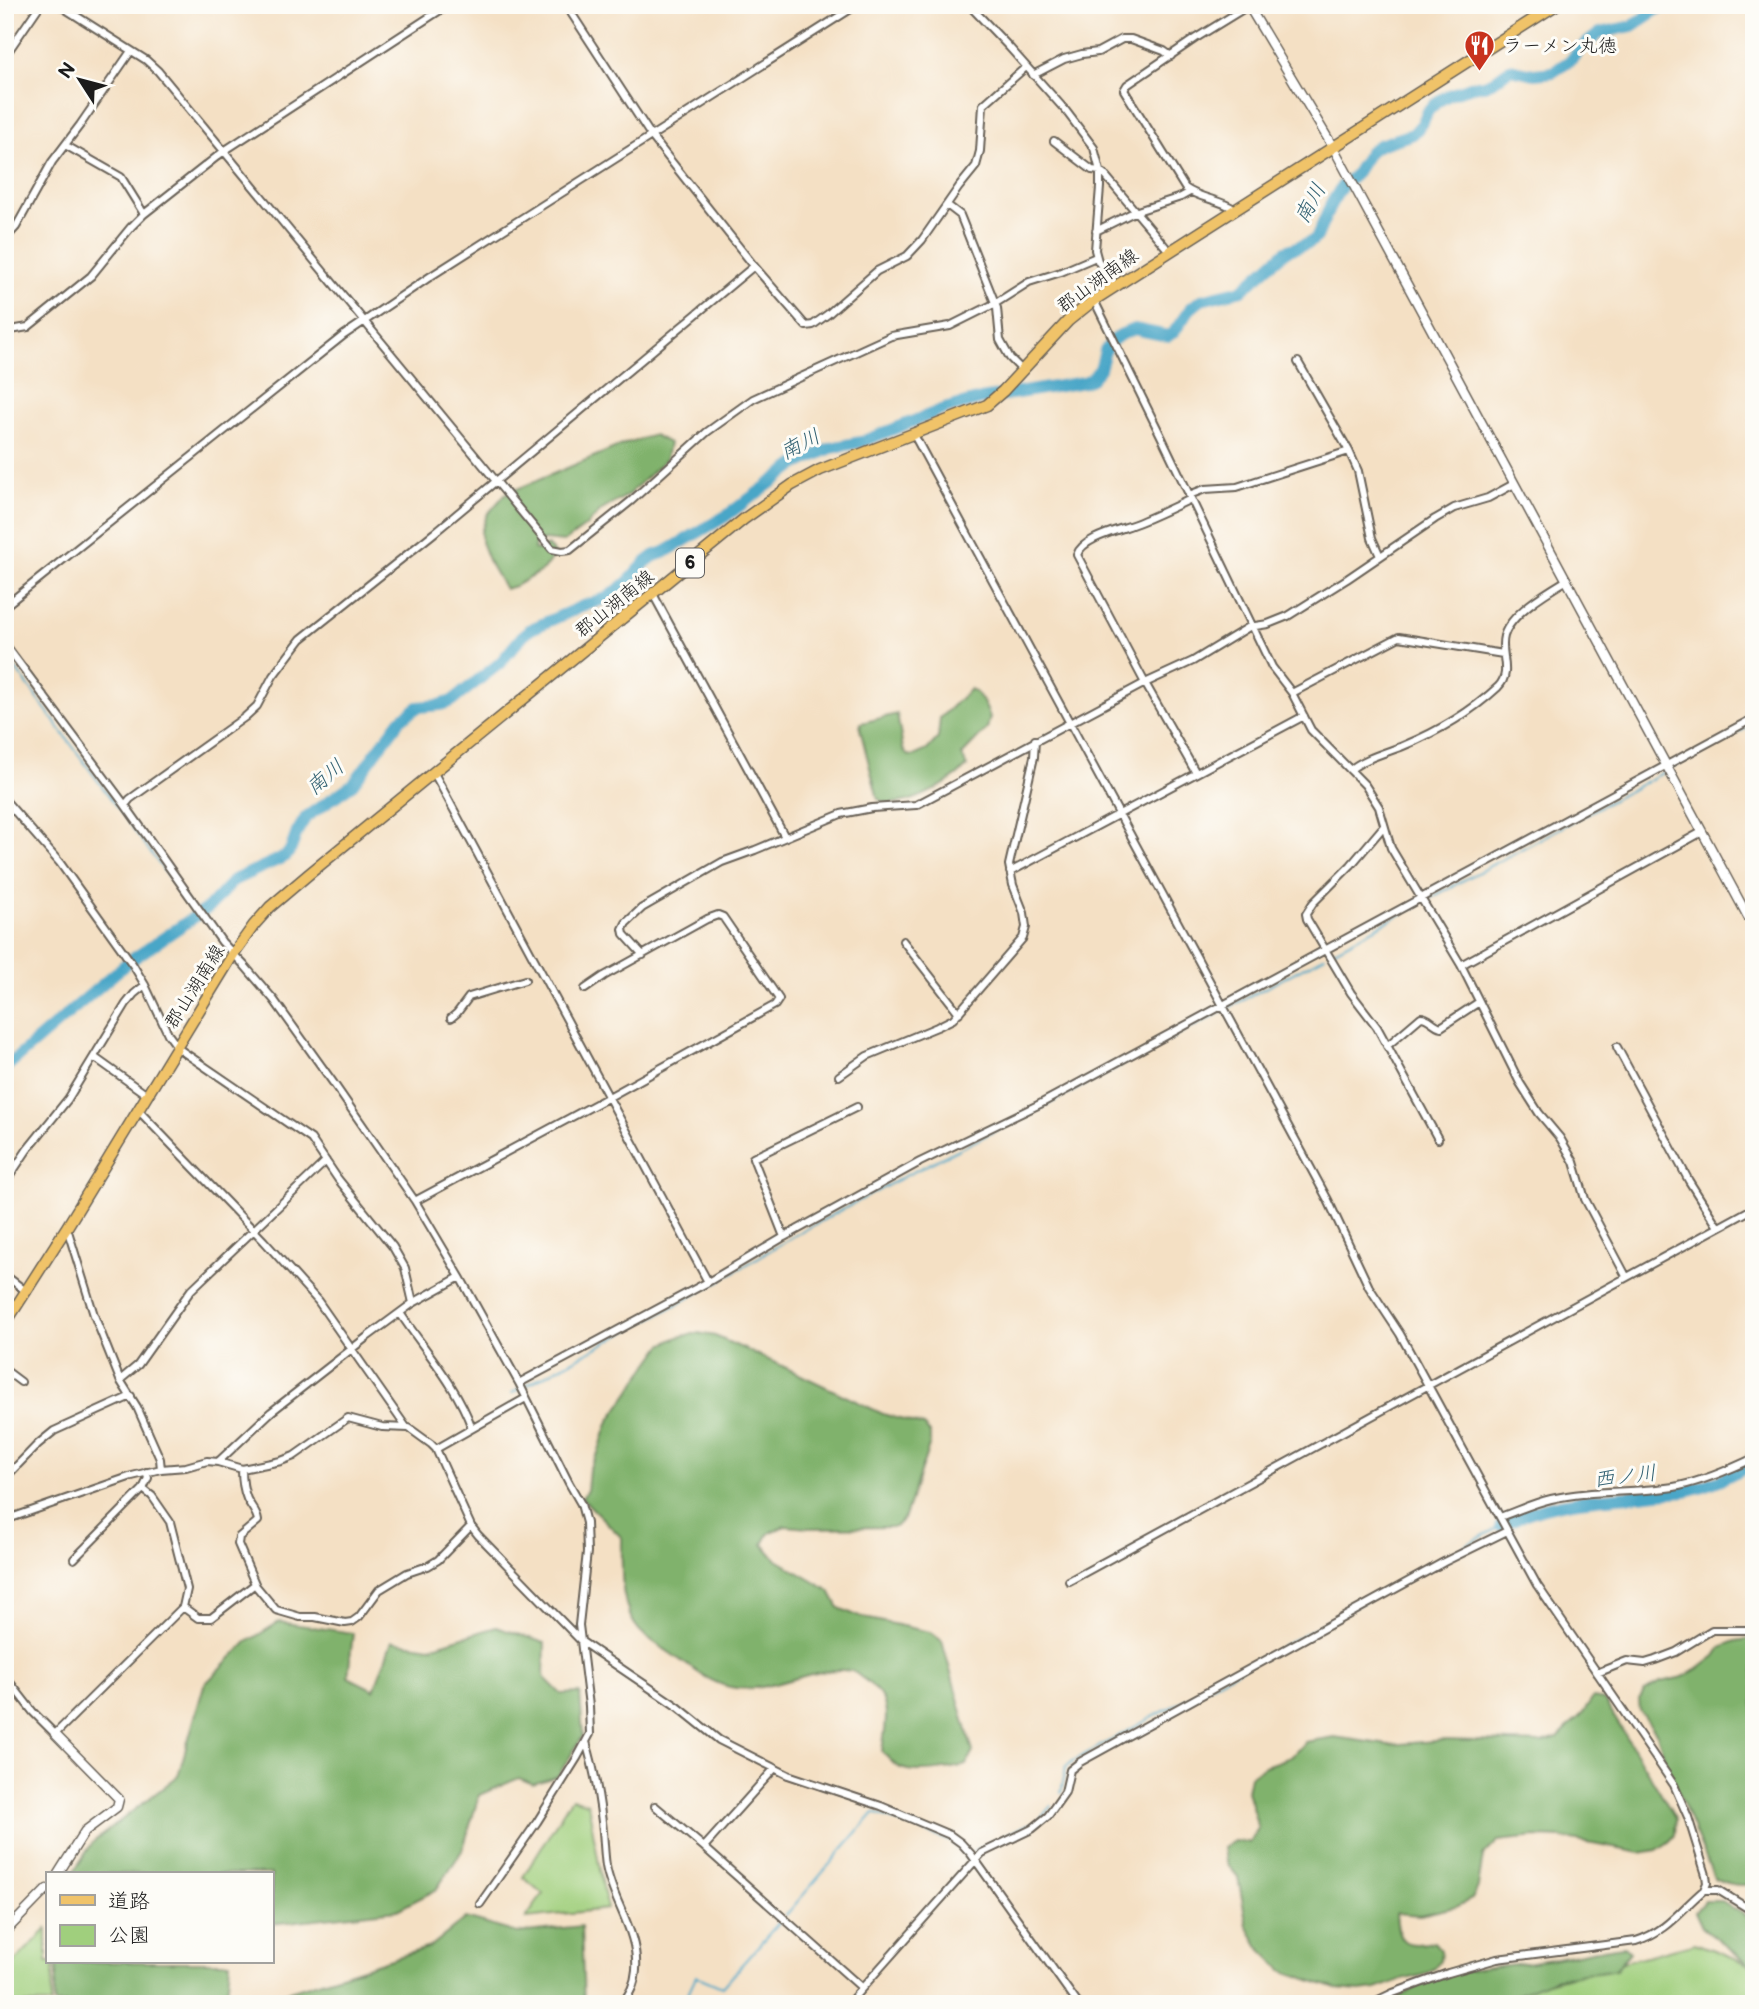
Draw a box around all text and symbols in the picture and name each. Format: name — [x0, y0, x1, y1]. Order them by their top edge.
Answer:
restaurant icon: ラーメン丸徳 — [1463, 28, 1497, 72]
place label: ラーメン丸徳 — [1503, 35, 1617, 58]
north arrow — [46, 46, 116, 116]
text: N — [54, 58, 81, 83]
water label: 南川 — [1289, 179, 1332, 228]
street label: 郡山湖南線 — [1053, 244, 1143, 318]
water label: 南川 — [776, 424, 825, 465]
road number: 6 — [676, 548, 704, 578]
street label: 郡山湖南線 — [571, 565, 659, 643]
water label: 南川 — [301, 754, 349, 800]
street label: 郡山湖南線 — [160, 940, 230, 1033]
water label: 西ノ川 — [1592, 1460, 1658, 1493]
legend — [46, 1872, 273, 1964]
text: 道路 — [108, 1889, 150, 1914]
text: 公園 — [108, 1923, 150, 1948]

